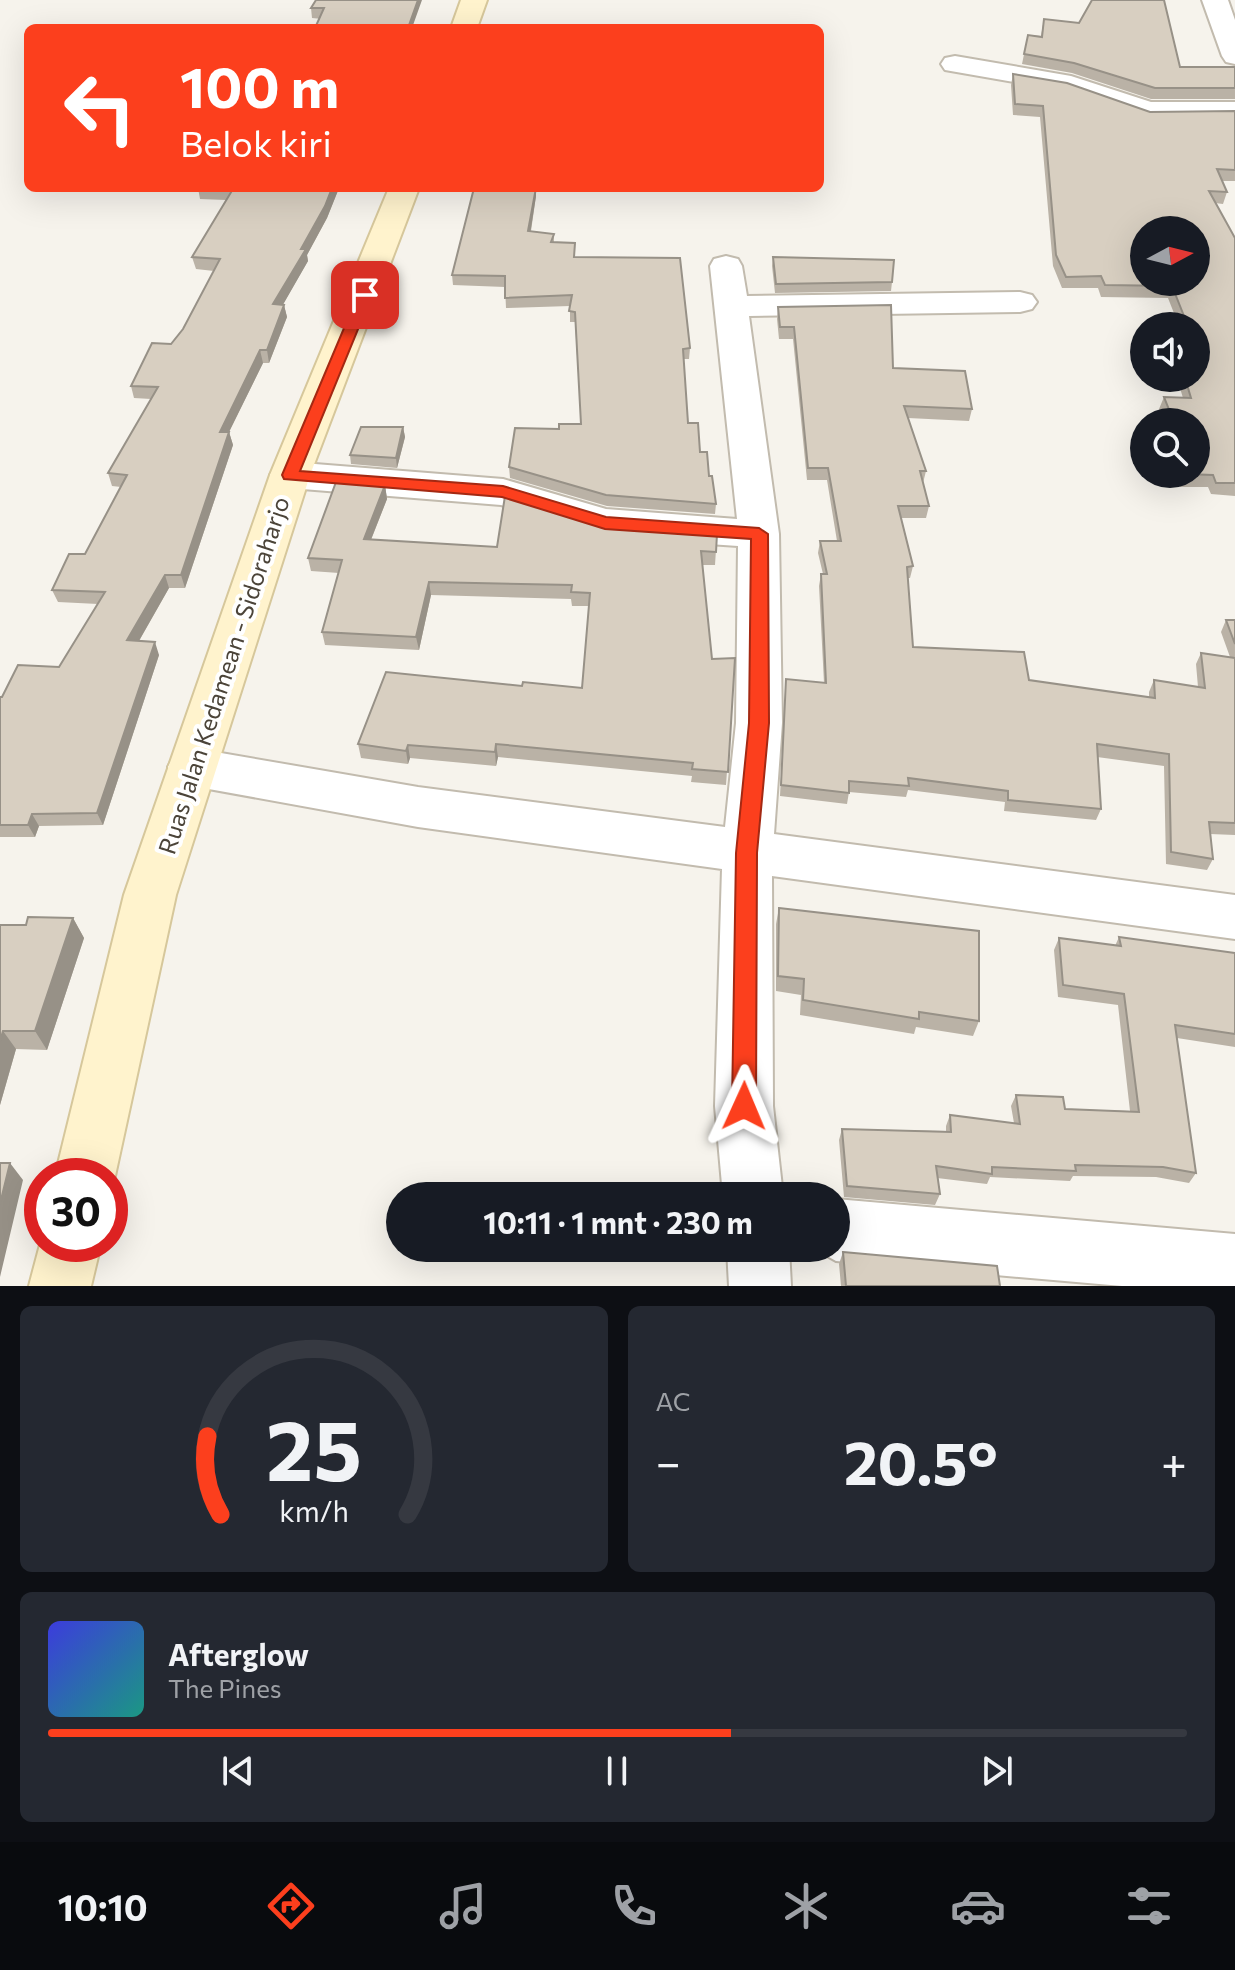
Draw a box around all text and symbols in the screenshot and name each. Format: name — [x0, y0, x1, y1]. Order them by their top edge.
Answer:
text: 100 m — [180, 51, 339, 120]
icon: left — [48, 56, 152, 160]
text: Belok kiri — [180, 120, 332, 164]
north arrow — [1130, 216, 1210, 296]
map controls — [1130, 216, 1210, 488]
pin — [331, 261, 399, 329]
icon: arrive — [343, 273, 387, 317]
button: sound — [1130, 312, 1210, 392]
button: search — [1130, 408, 1210, 488]
street label: Ruas Jalan Kedamean - Sidoraharjo — [151, 493, 295, 857]
position arrow — [702, 1064, 786, 1148]
speed limit sign: 30 — [24, 1158, 128, 1262]
text: 10:11 · 1 mnt · 230 m — [483, 1203, 753, 1240]
text: AC — [656, 1385, 690, 1416]
text: 25 — [266, 1396, 362, 1498]
text: 20.5° — [844, 1424, 998, 1497]
text: − — [656, 1434, 681, 1488]
text: + — [1161, 1434, 1187, 1488]
text: km/h — [279, 1493, 349, 1528]
text: Afterglow — [168, 1635, 309, 1672]
text: The Pines — [168, 1672, 282, 1703]
icon: previous — [216, 1749, 260, 1793]
icon: pause — [595, 1749, 639, 1793]
icon: next — [975, 1749, 1019, 1793]
icon: directions — [263, 1878, 319, 1934]
icon: music — [435, 1878, 491, 1934]
icon: phone — [606, 1878, 662, 1934]
icon: climate — [778, 1878, 834, 1934]
icon: car — [950, 1878, 1006, 1934]
icon: filters — [1121, 1878, 1177, 1934]
text: 10:10 — [58, 1884, 148, 1928]

